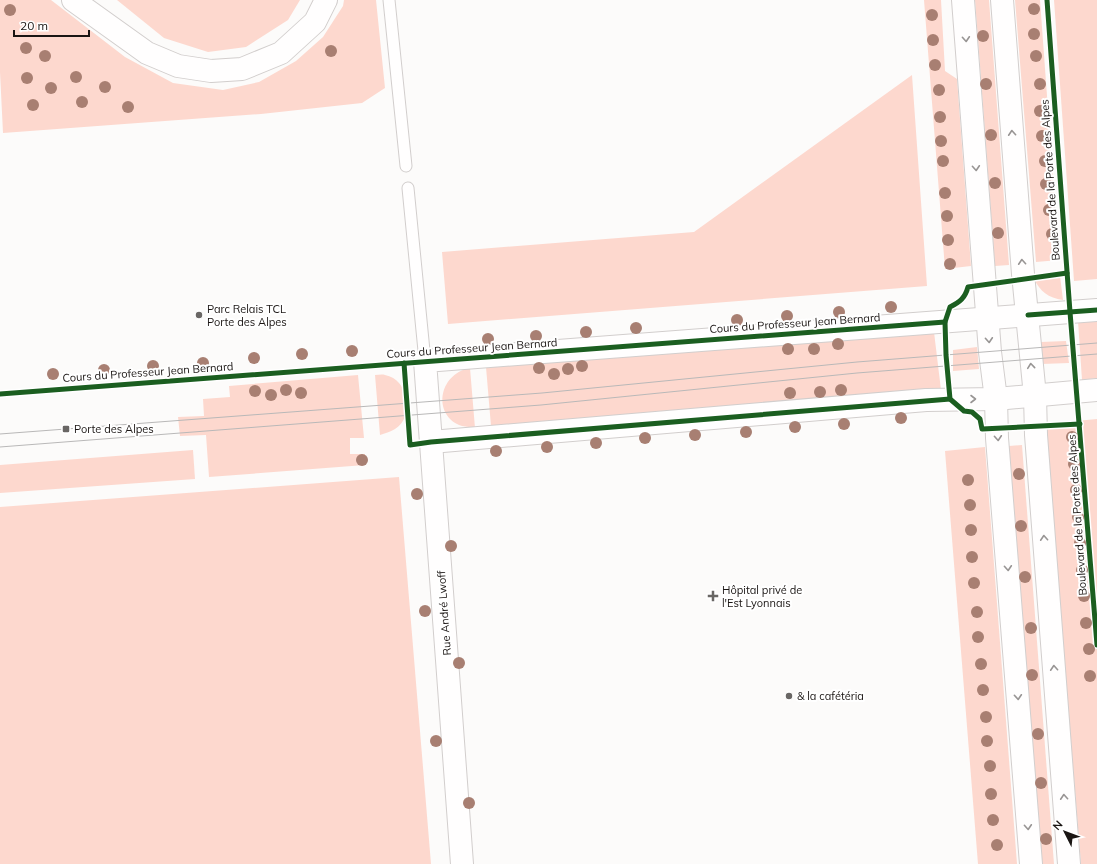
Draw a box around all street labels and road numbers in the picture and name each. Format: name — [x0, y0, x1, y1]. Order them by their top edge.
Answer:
street label: Boulevard de la Porte des Alpes — [1037, 99, 1063, 261]
street label: Cours du Professeur Jean Bernard — [709, 310, 881, 336]
street label: Cours du Professeur Jean Bernard — [386, 335, 558, 361]
street label: Cours du Professeur Jean Bernard — [62, 359, 234, 385]
street label: Boulevard de la Porte des Alpes — [1064, 434, 1090, 596]
street label: Rue André Lwoff — [434, 570, 454, 656]

